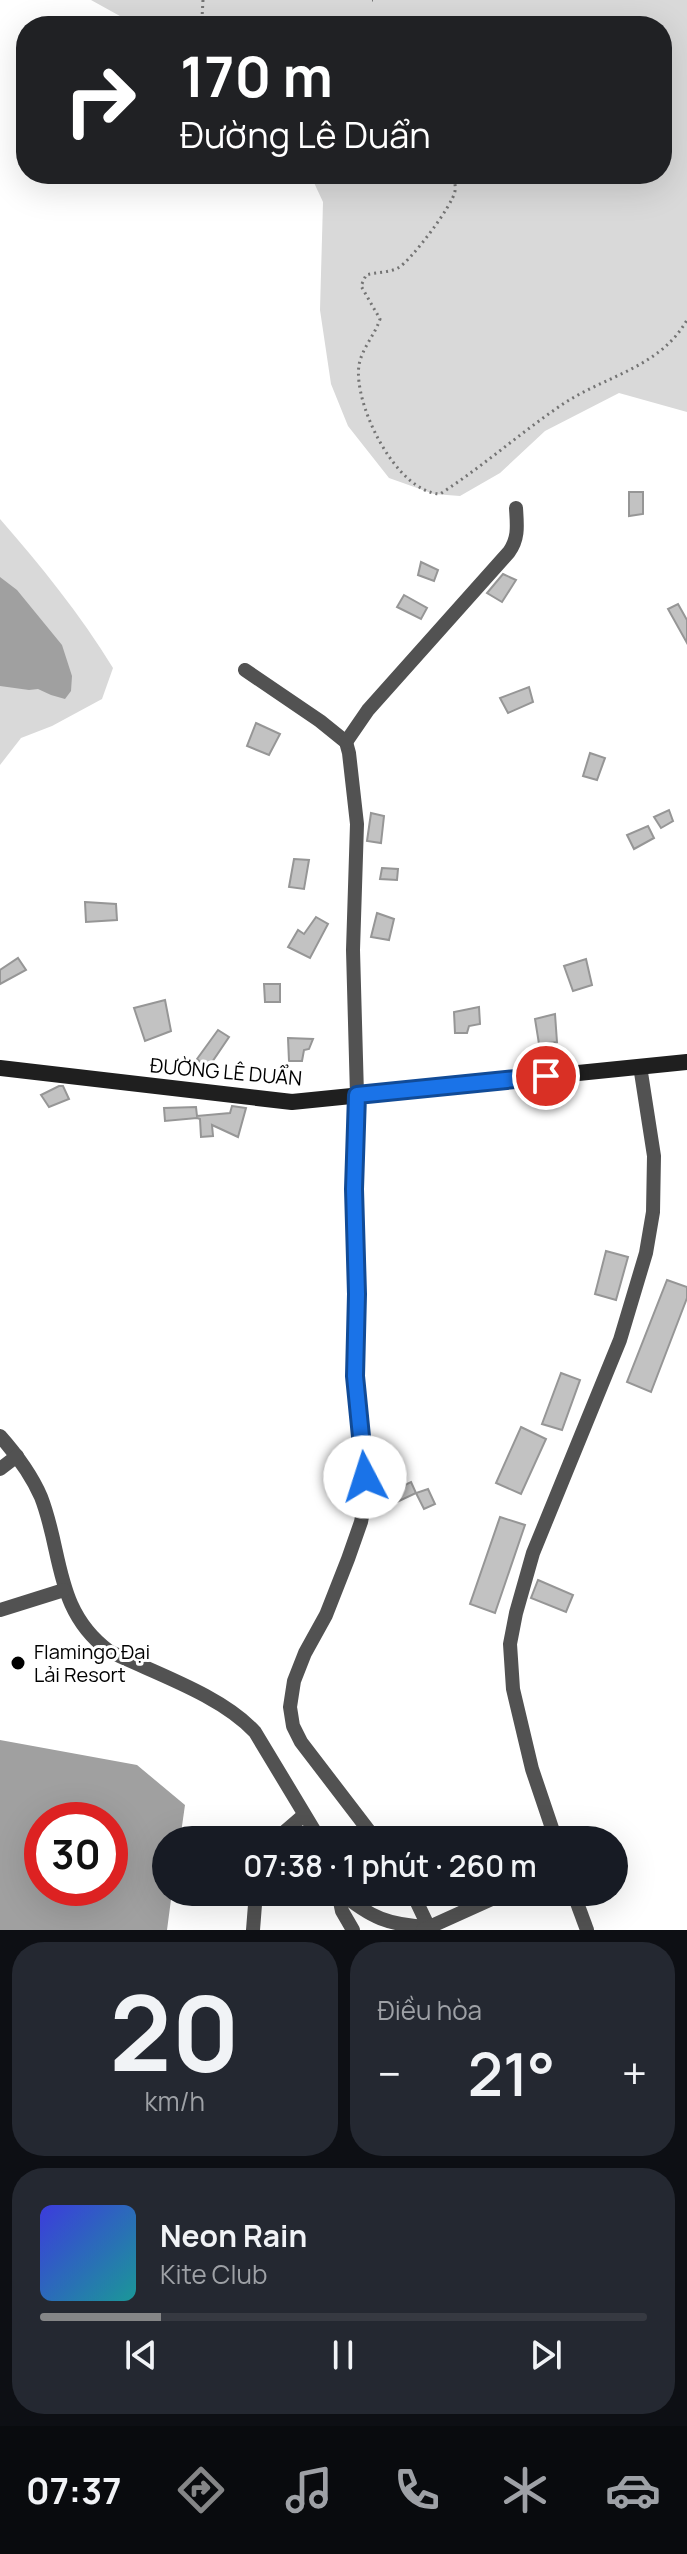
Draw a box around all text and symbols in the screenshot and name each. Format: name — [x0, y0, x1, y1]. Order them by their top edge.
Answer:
text: 170 m — [180, 37, 333, 114]
icon: right — [48, 48, 152, 152]
text: Đường Lê Duẩn — [180, 110, 431, 159]
pin — [512, 1042, 580, 1110]
street label: ĐƯỜNG LÊ DUẨN — [149, 1051, 303, 1092]
icon: arrive — [524, 1054, 568, 1098]
position arrow — [323, 1435, 407, 1519]
place label: Flamingo Đại Lải Resort — [34, 1638, 150, 1688]
marker: Flamingo Đại Lải Resort — [9, 1654, 27, 1672]
speed limit sign: 30 — [24, 1802, 128, 1906]
text: 07:38 · 1 phút · 260 m — [243, 1845, 537, 1886]
text: 20 — [110, 1960, 240, 2102]
text: Điều hòa — [378, 1992, 482, 2028]
text: 21° — [468, 2032, 555, 2114]
text: − — [378, 2043, 401, 2103]
text: + — [622, 2043, 647, 2103]
text: km/h — [145, 2083, 205, 2119]
text: Neon Rain — [160, 2215, 307, 2256]
text: Kite Club — [160, 2256, 267, 2292]
icon: previous — [119, 2333, 163, 2377]
icon: pause — [321, 2333, 365, 2377]
icon: next — [524, 2333, 568, 2377]
icon: directions — [173, 2462, 229, 2518]
icon: music — [281, 2462, 337, 2518]
icon: phone — [389, 2462, 445, 2518]
icon: climate — [497, 2462, 553, 2518]
icon: car — [605, 2462, 661, 2518]
text: 07:37 — [26, 2466, 121, 2515]

